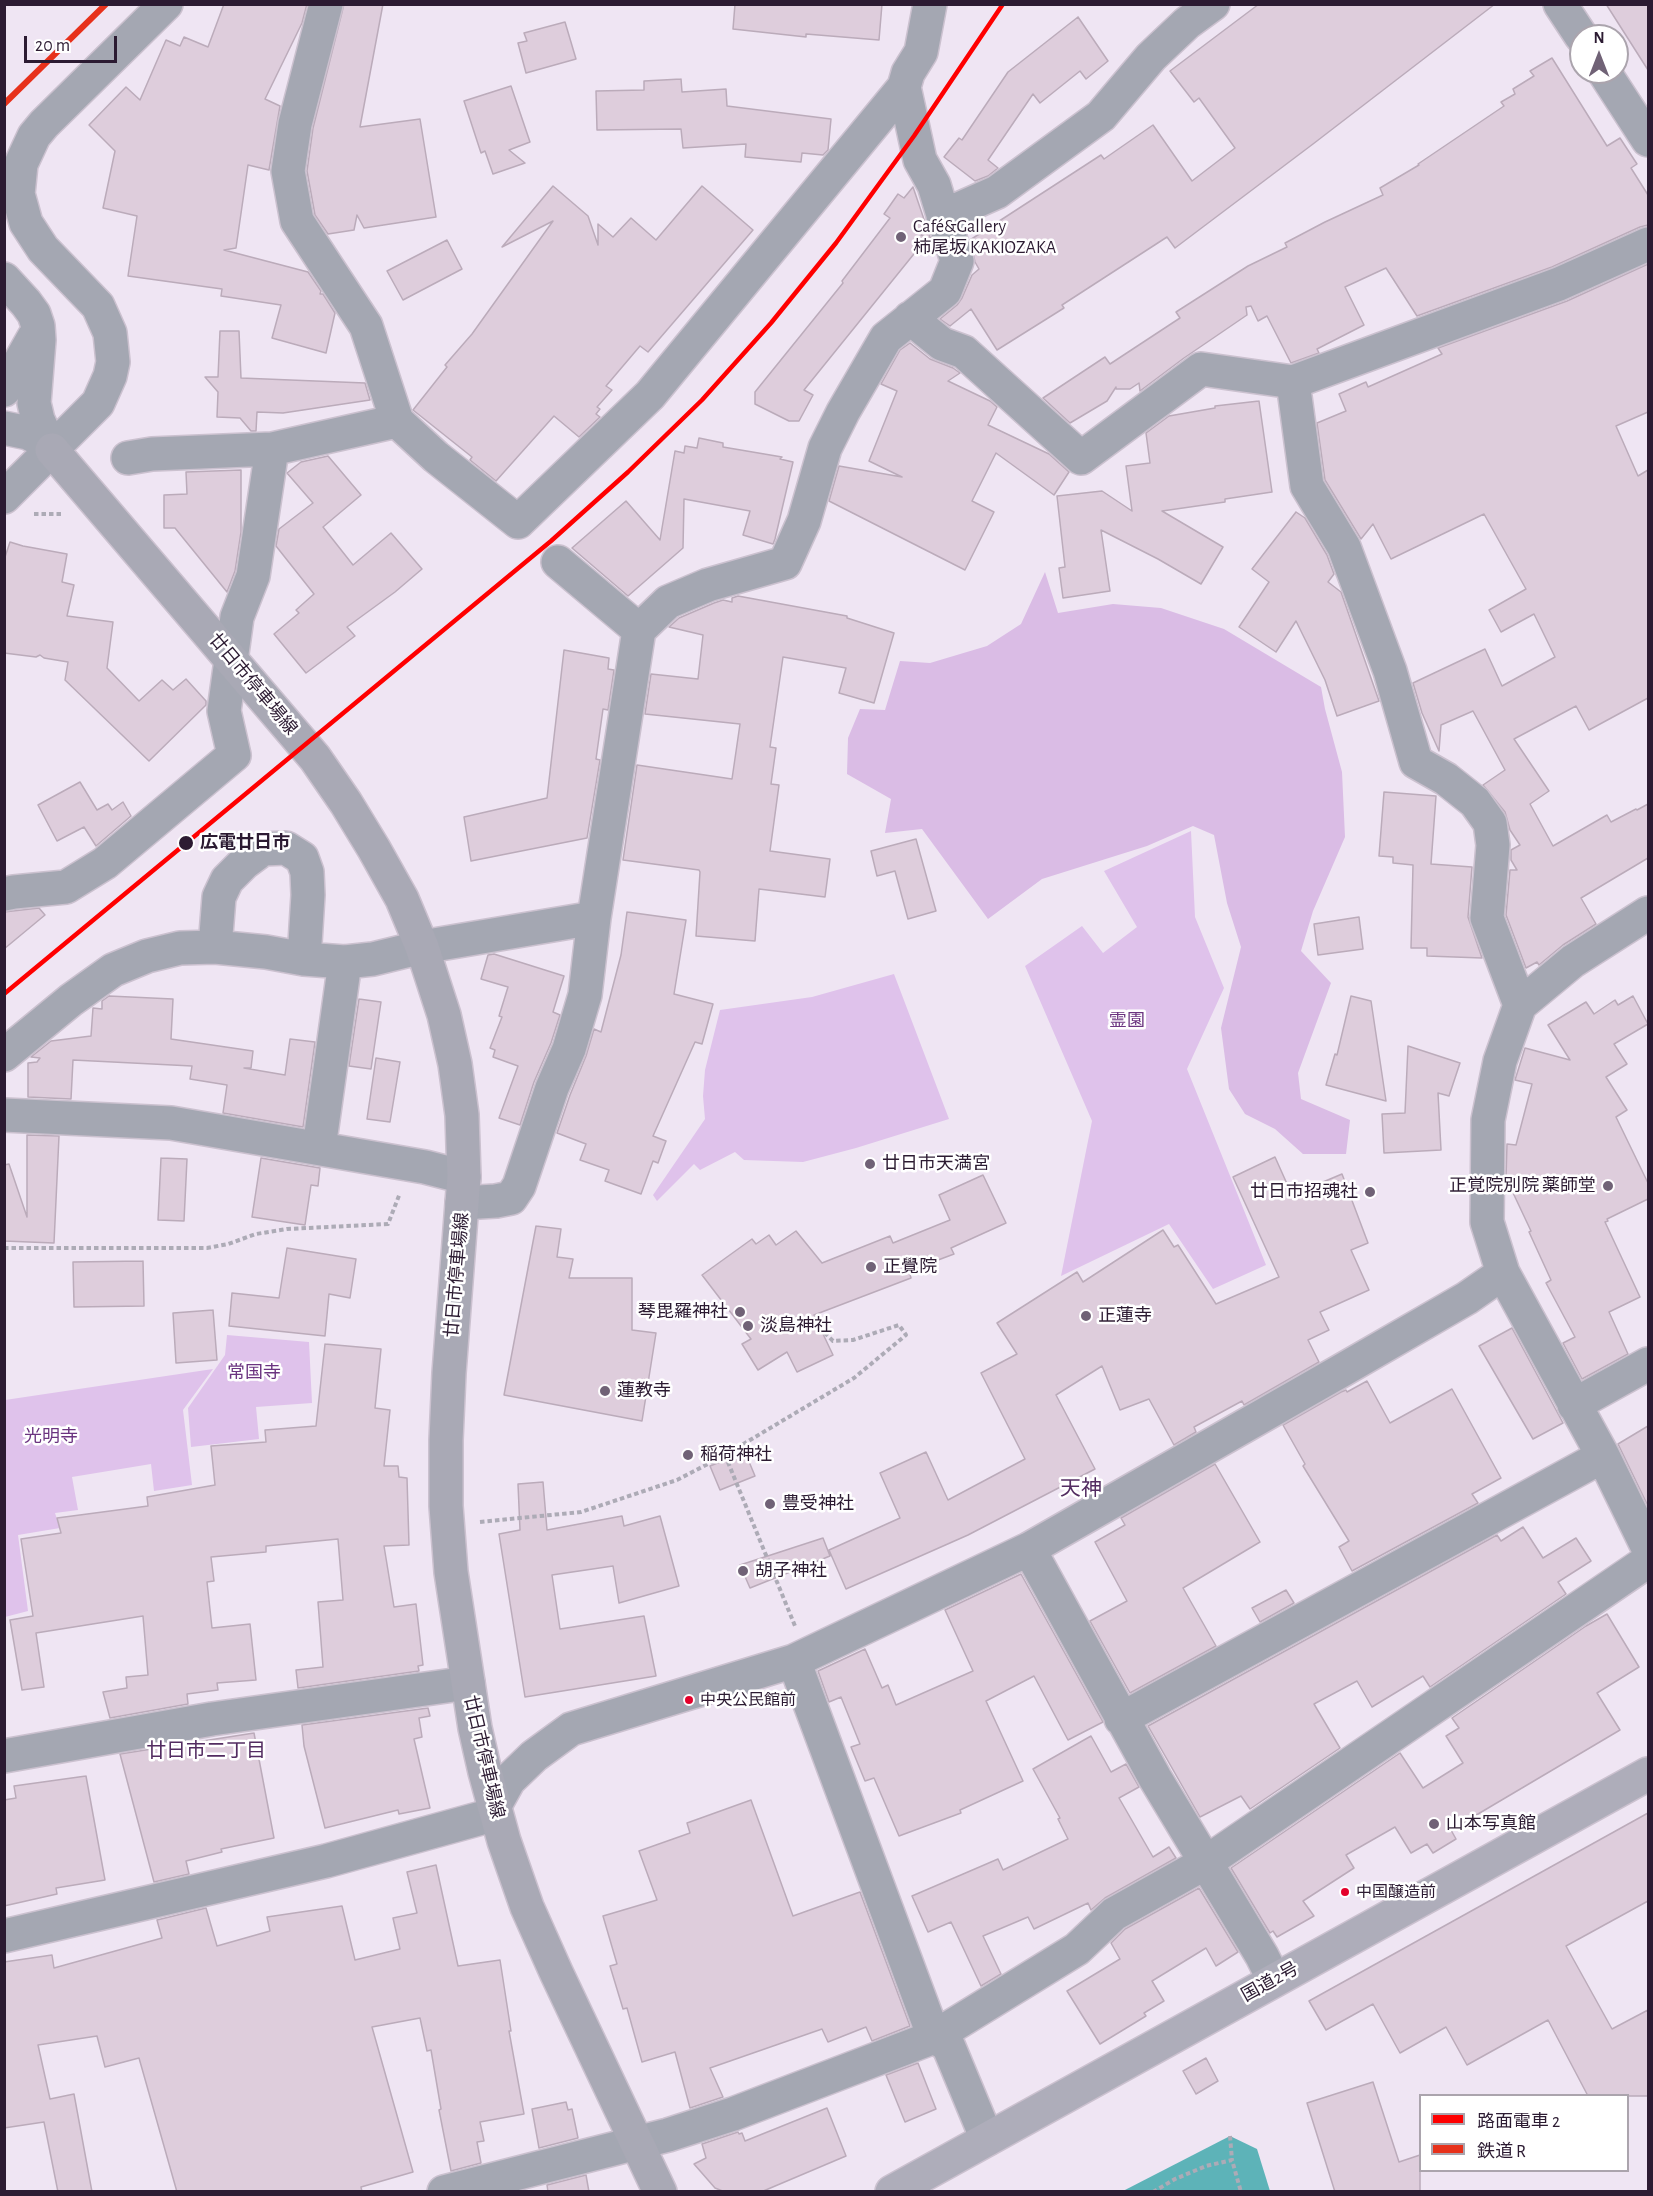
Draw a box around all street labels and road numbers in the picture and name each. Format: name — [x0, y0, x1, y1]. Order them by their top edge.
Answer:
street label: 廿日市停車場線 — [204, 629, 302, 739]
street label: 廿日市停車場線 — [441, 1211, 473, 1339]
street label: 廿日市停車場線 — [459, 1693, 509, 1821]
street label: 国道2号 — [1238, 1957, 1302, 2007]

